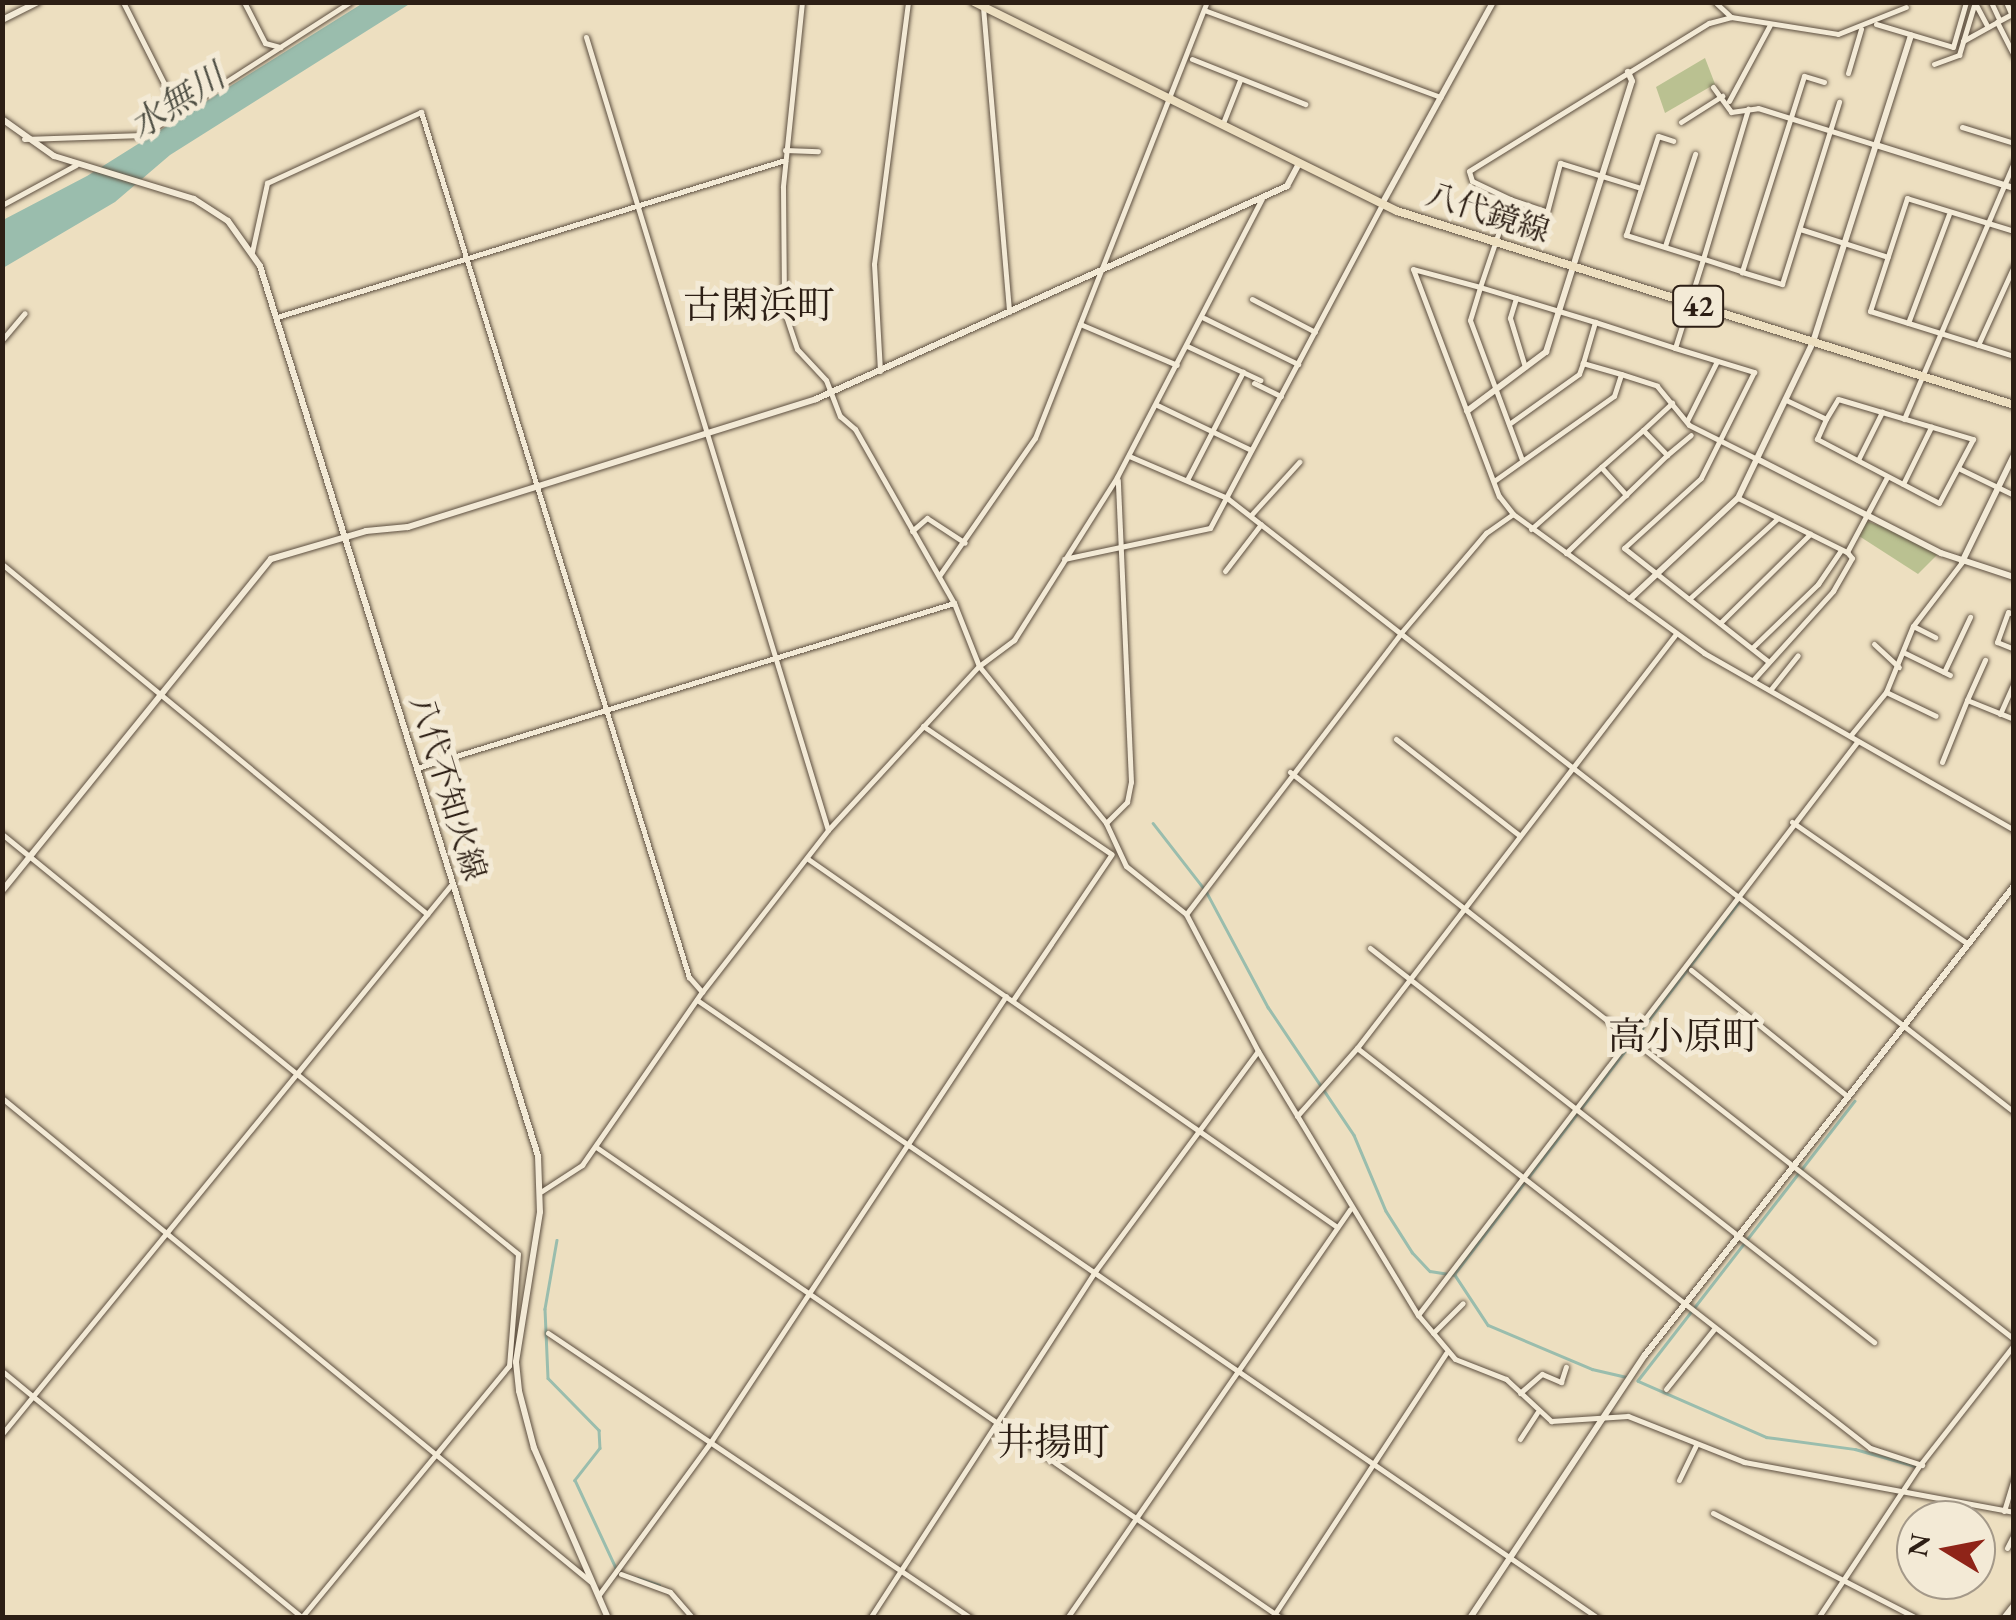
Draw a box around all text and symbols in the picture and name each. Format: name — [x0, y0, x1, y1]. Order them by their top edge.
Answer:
water label: 水無川 — [122, 55, 232, 147]
street label: 八代鏡線 — [1421, 175, 1555, 251]
road number: 42 — [1670, 281, 1726, 331]
district label: 古閑浜町 — [683, 282, 835, 328]
street label: 八代不知火線 — [402, 691, 494, 885]
district label: 高小原町 — [1608, 1013, 1760, 1059]
district label: 井揚町 — [996, 1419, 1110, 1465]
north arrow — [1896, 1500, 1996, 1600]
text: N — [1899, 1531, 1938, 1559]

